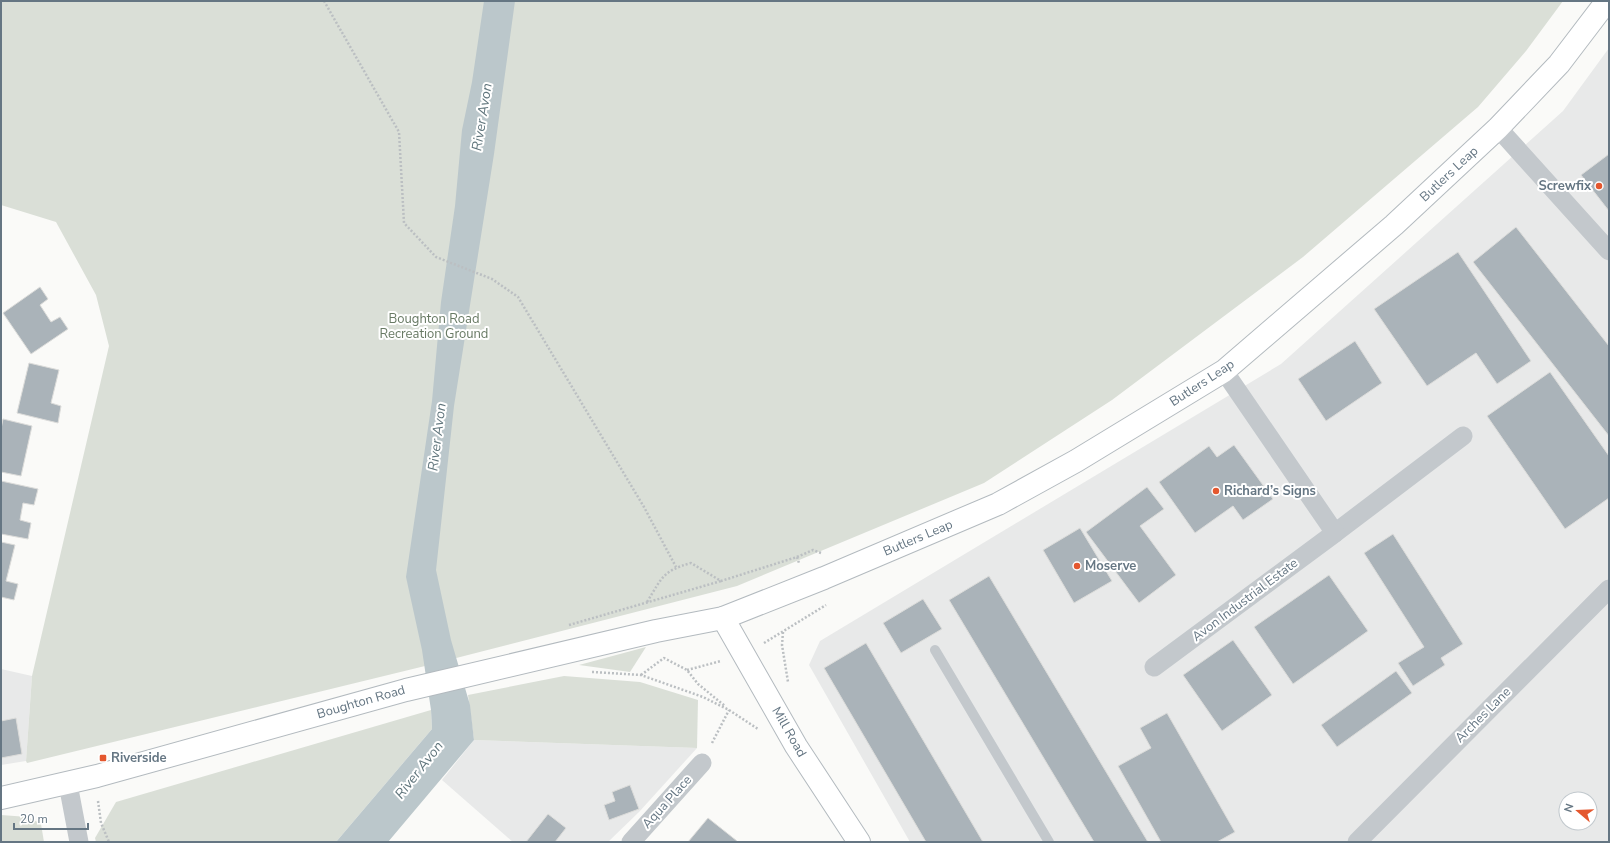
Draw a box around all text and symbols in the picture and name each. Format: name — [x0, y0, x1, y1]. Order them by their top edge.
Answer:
water label: River Avon — [467, 82, 497, 152]
street label: Butlers Leap — [1416, 142, 1482, 206]
place label: Screwfix — [1538, 177, 1592, 195]
marker: Screwfix — [1594, 181, 1604, 191]
park label: Boughton Road Recreation Ground — [380, 310, 488, 343]
street label: Butlers Leap — [1166, 355, 1238, 411]
water label: River Avon — [423, 402, 451, 472]
place label: Richard’s Signs — [1224, 482, 1316, 500]
marker: Richard’s Signs — [1211, 486, 1221, 496]
street label: Butlers Leap — [880, 515, 956, 561]
street label: Avon Industrial Estate — [1188, 554, 1302, 646]
place label: Moserve — [1085, 557, 1136, 575]
marker: Moserve — [1072, 561, 1082, 571]
street label: Boughton Road — [315, 681, 407, 723]
street label: Arches Lane — [1451, 683, 1515, 747]
street label: Mill Road — [767, 704, 811, 760]
water label: River Avon — [390, 737, 448, 803]
place label: Riverside — [111, 749, 167, 767]
marker: Riverside — [98, 753, 108, 763]
street label: Aqua Place — [638, 771, 696, 833]
north arrow — [1558, 791, 1598, 831]
text: N — [1561, 802, 1577, 814]
scale bar — [14, 805, 88, 831]
text: 20 m — [20, 811, 48, 827]

